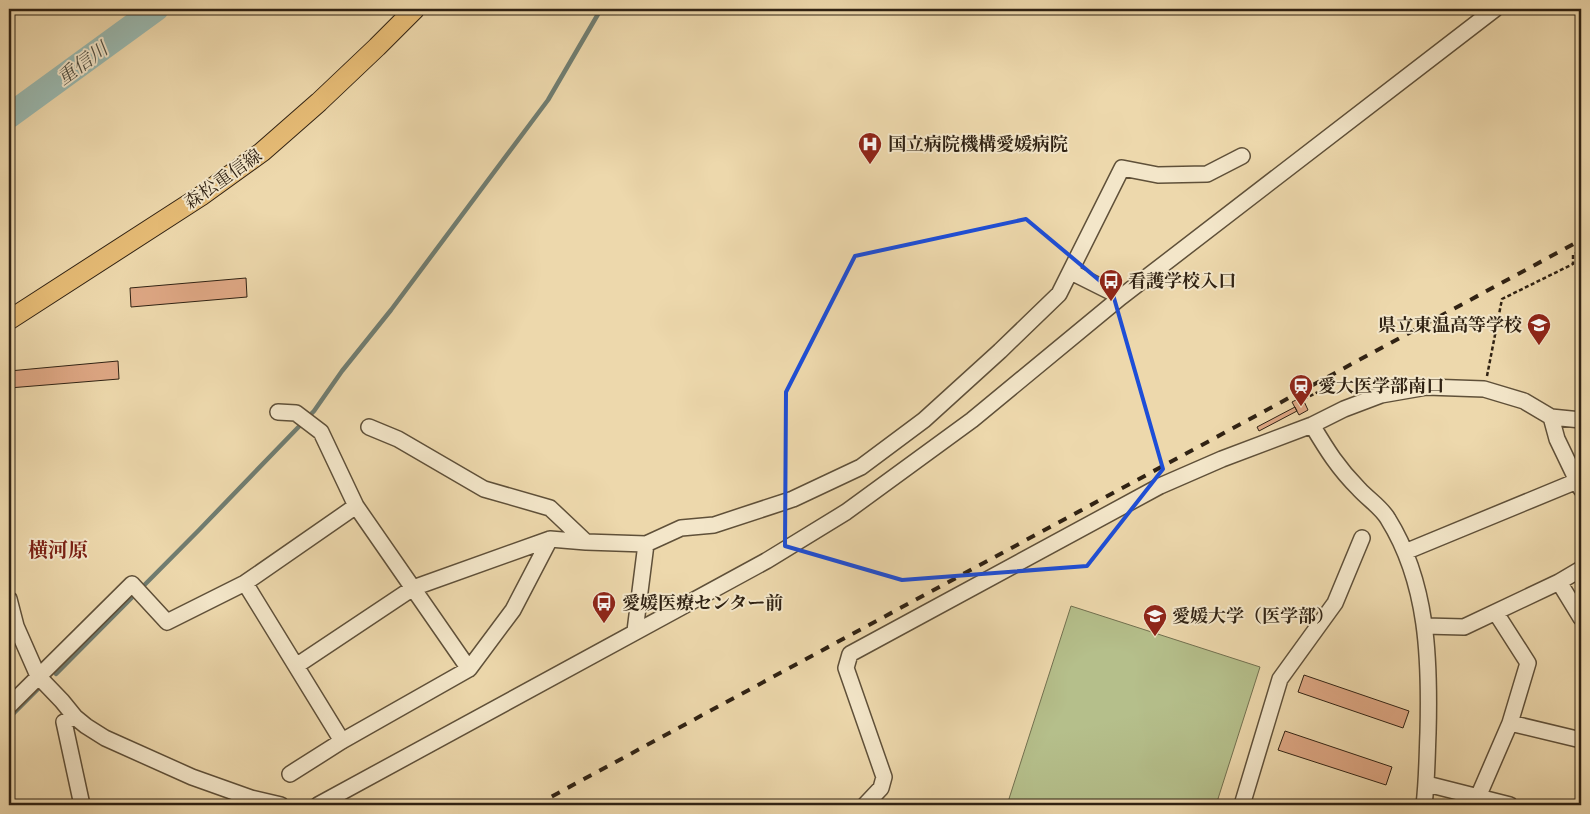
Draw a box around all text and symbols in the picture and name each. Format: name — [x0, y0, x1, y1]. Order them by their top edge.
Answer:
water label: 重信川 — [54, 38, 114, 89]
hospital icon: 国立病院機構愛媛病院 — [857, 131, 883, 165]
place label: 国立病院機構愛媛病院 — [888, 134, 1068, 154]
street label: 森松重信線 — [180, 145, 266, 213]
bus stop icon: 看護学校入口 — [1098, 268, 1124, 302]
place label: 看護学校入口 — [1128, 271, 1236, 291]
school or university icon: 県立東温高等学校 — [1526, 312, 1552, 346]
place label: 県立東温高等学校 — [1378, 315, 1522, 335]
station icon: 愛大医学部南口 — [1288, 373, 1314, 407]
place label: 愛大医学部南口 — [1318, 376, 1444, 396]
district label: 横河原 — [28, 539, 88, 562]
bus stop icon: 愛媛医療センター前 — [591, 590, 617, 624]
place label: 愛媛医療センター前 — [622, 593, 783, 613]
school or university icon: 愛媛大学（医学部） — [1142, 603, 1168, 637]
place label: 愛媛大学（医学部） — [1172, 606, 1334, 626]

